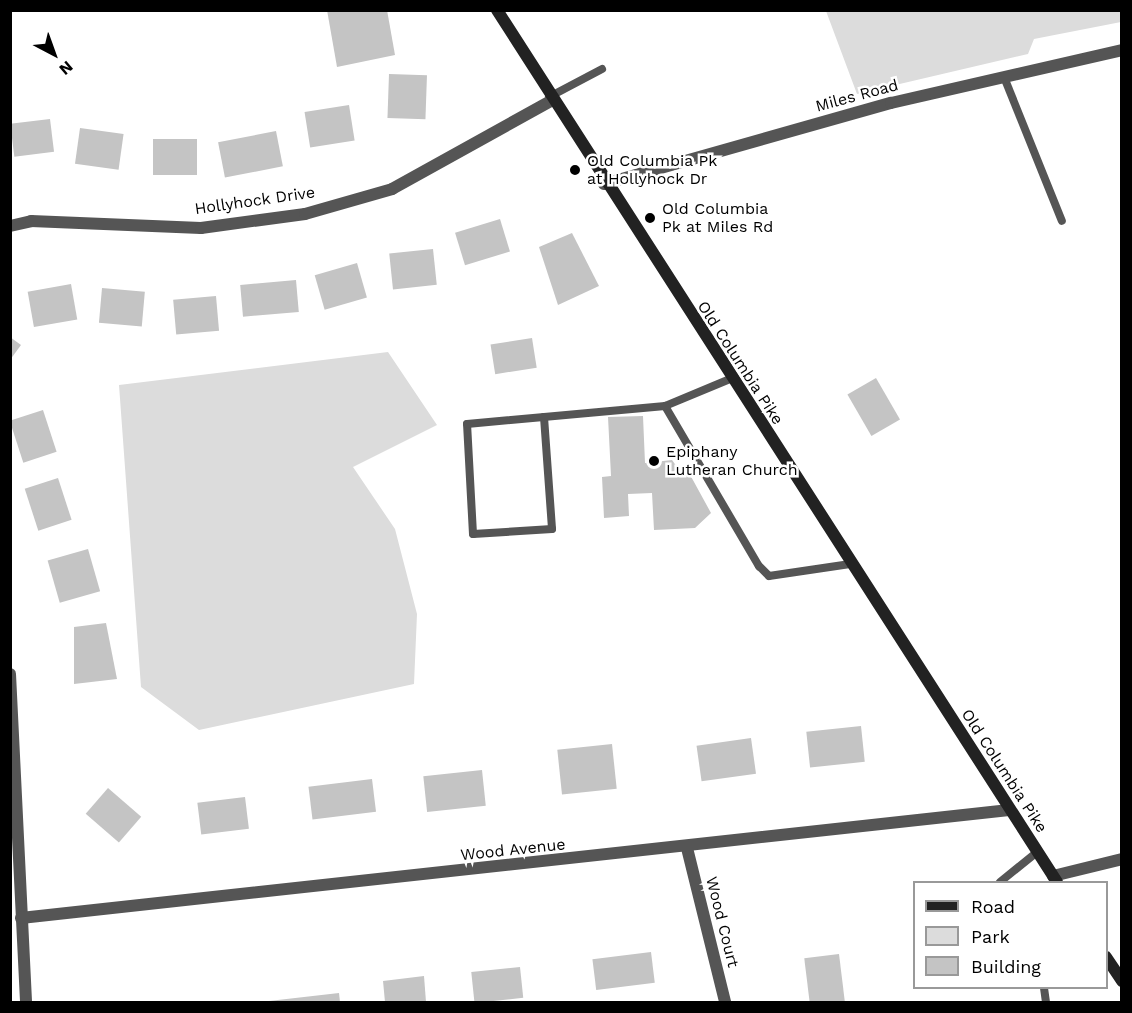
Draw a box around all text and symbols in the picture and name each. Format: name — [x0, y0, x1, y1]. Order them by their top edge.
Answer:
north arrow — [24, 24, 84, 84]
text: N — [55, 57, 77, 79]
street label: Miles Road — [813, 76, 901, 116]
place label: Old Columbia Pk at Hollyhock Dr — [587, 151, 718, 189]
marker: Old Columbia Pk at Hollyhock Dr — [568, 163, 582, 177]
street label: Hollyhock Drive — [193, 183, 317, 219]
place label: Old Columbia Pk at Miles Rd — [662, 199, 774, 237]
marker: Old Columbia Pk at Miles Rd — [643, 211, 657, 225]
street label: Old Columbia Pike — [693, 297, 787, 429]
place label: Epiphany Lutheran Church — [666, 442, 798, 480]
marker: Epiphany Lutheran Church — [647, 454, 661, 468]
street label: Old Columbia Pike — [957, 705, 1051, 837]
street label: Wood Avenue — [459, 835, 567, 865]
street label: Wood Court — [701, 875, 743, 969]
legend — [913, 881, 1108, 989]
text: Road — [971, 896, 1015, 917]
text: Park — [971, 926, 1010, 947]
text: Building — [971, 956, 1041, 977]

